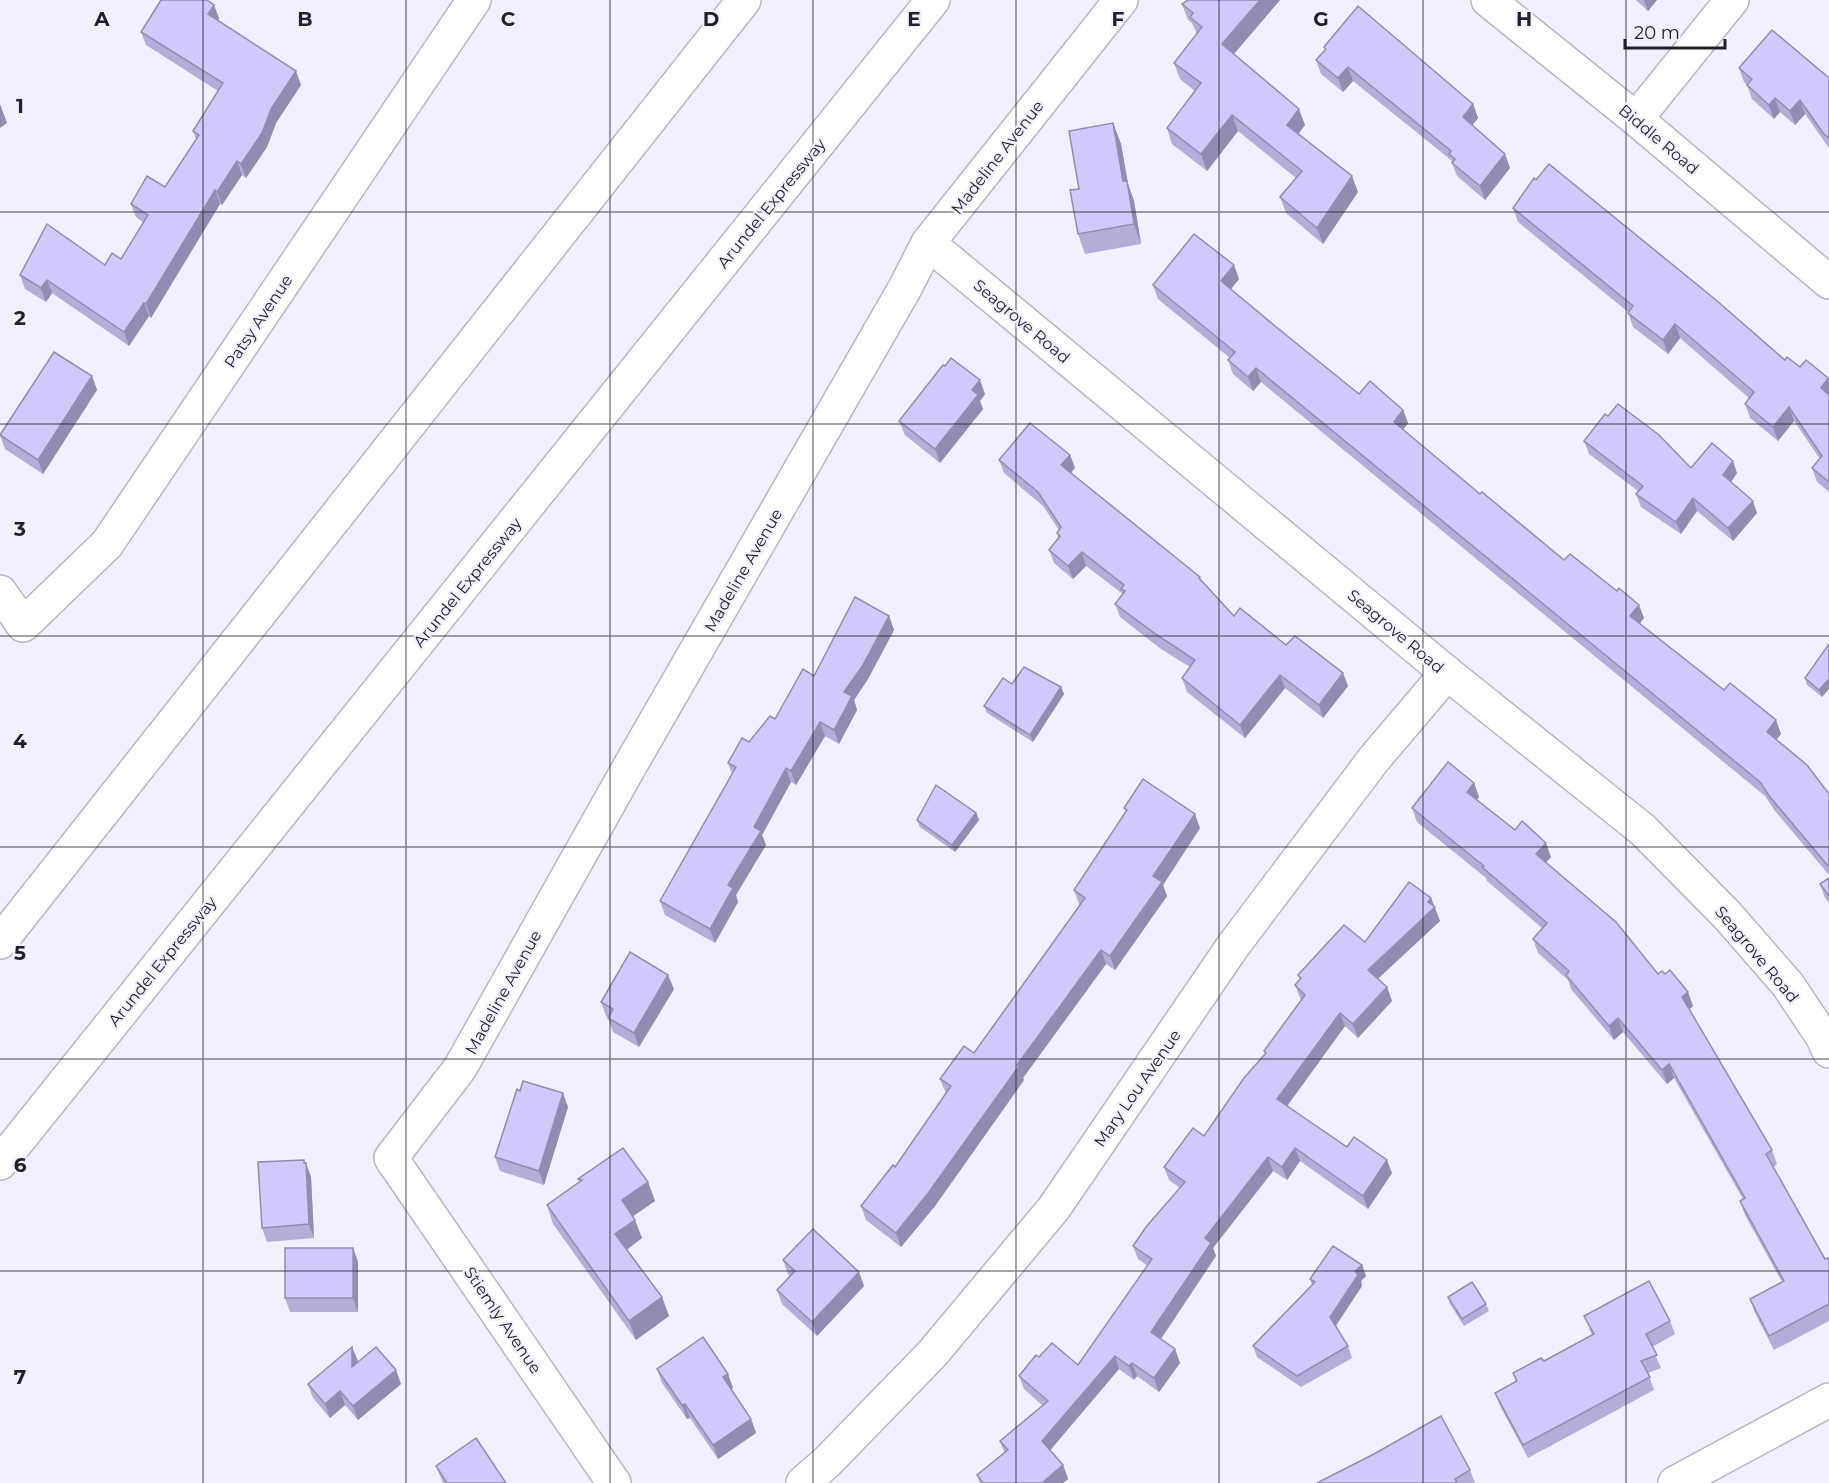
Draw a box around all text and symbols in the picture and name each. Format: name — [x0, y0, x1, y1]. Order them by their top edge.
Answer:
text: A — [93, 7, 110, 31]
text: B — [297, 7, 313, 31]
text: C — [501, 7, 516, 31]
text: D — [703, 7, 719, 31]
text: E — [907, 7, 921, 31]
text: F — [1112, 7, 1125, 31]
text: G — [1313, 7, 1329, 31]
text: H — [1516, 7, 1532, 31]
scale bar — [1625, 12, 1726, 50]
text: 20 m — [1634, 22, 1680, 44]
text: 1 — [16, 94, 24, 118]
street label: Madeline Avenue — [947, 97, 1048, 218]
street label: Biddle Road — [1615, 101, 1702, 178]
street label: Arundel Expressway — [713, 134, 830, 272]
street label: Patsy Avenue — [220, 271, 297, 371]
street label: Seagrove Road — [970, 276, 1074, 367]
text: 2 — [14, 306, 26, 330]
street label: Madeline Avenue — [700, 505, 786, 635]
street label: Arundel Expressway — [409, 513, 526, 651]
text: 3 — [13, 517, 26, 541]
street label: Seagrove Road — [1344, 586, 1448, 677]
text: 4 — [13, 729, 27, 753]
street label: Arundel Expressway — [104, 892, 221, 1030]
street label: Seagrove Road — [1711, 902, 1802, 1006]
street label: Madeline Avenue — [461, 927, 545, 1058]
text: 5 — [14, 941, 26, 965]
street label: Mary Lou Avenue — [1090, 1026, 1185, 1150]
text: 6 — [14, 1153, 27, 1177]
street label: Stiemly Avenue — [460, 1263, 545, 1377]
text: 7 — [14, 1365, 26, 1389]

